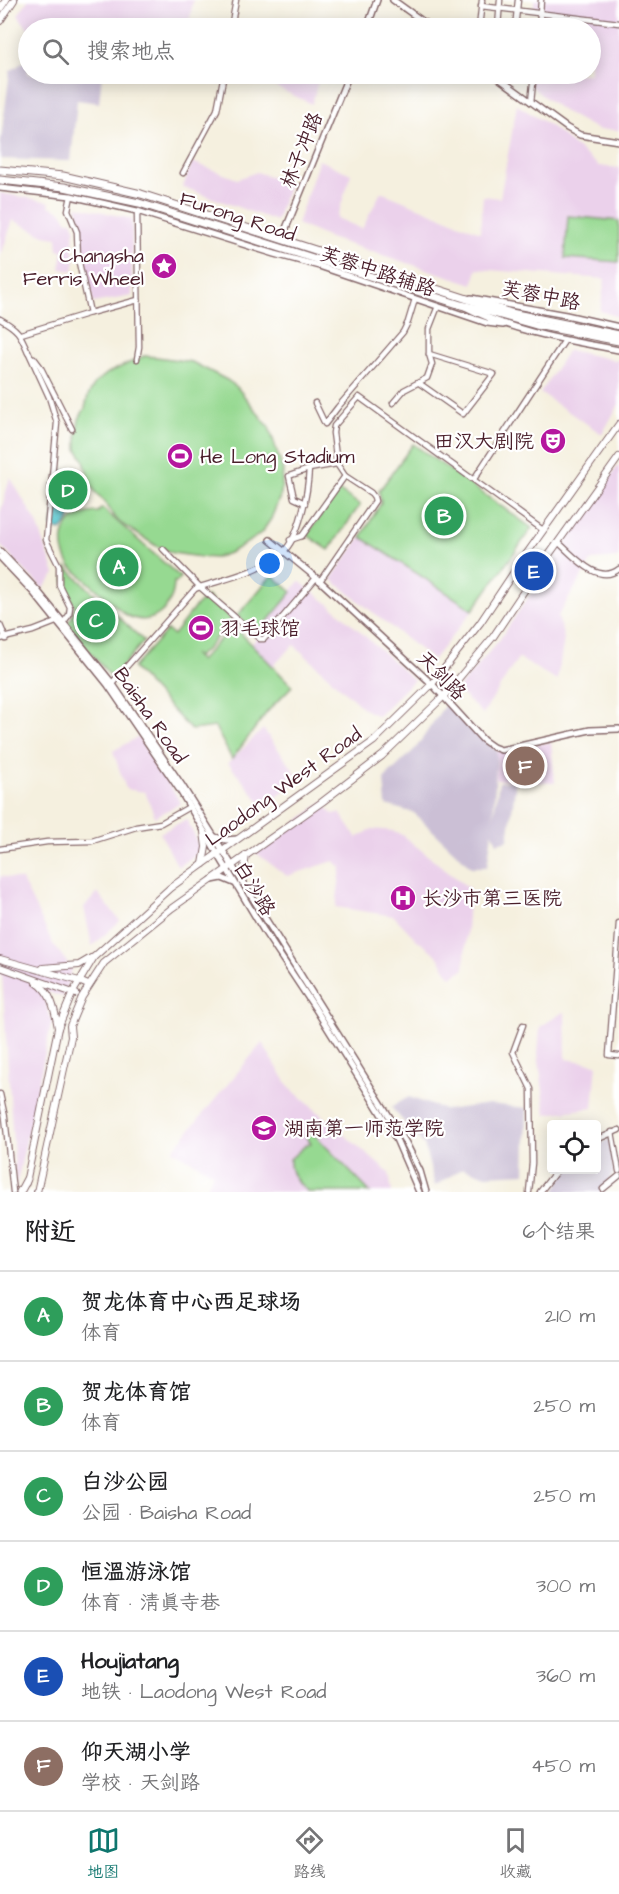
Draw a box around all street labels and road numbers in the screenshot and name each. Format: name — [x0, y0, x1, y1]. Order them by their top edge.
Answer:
street label: 林子冲路 — [274, 107, 330, 193]
street label: Furong Road — [176, 185, 299, 250]
street label: 芙蓉中路辅路 — [316, 240, 440, 304]
street label: 芙蓉中路 — [499, 275, 584, 318]
street label: 天剑路 — [410, 645, 473, 708]
street label: Baisha Road — [107, 662, 194, 769]
street label: Laodong West Road — [200, 721, 368, 854]
street label: 白沙路 — [227, 856, 282, 922]

